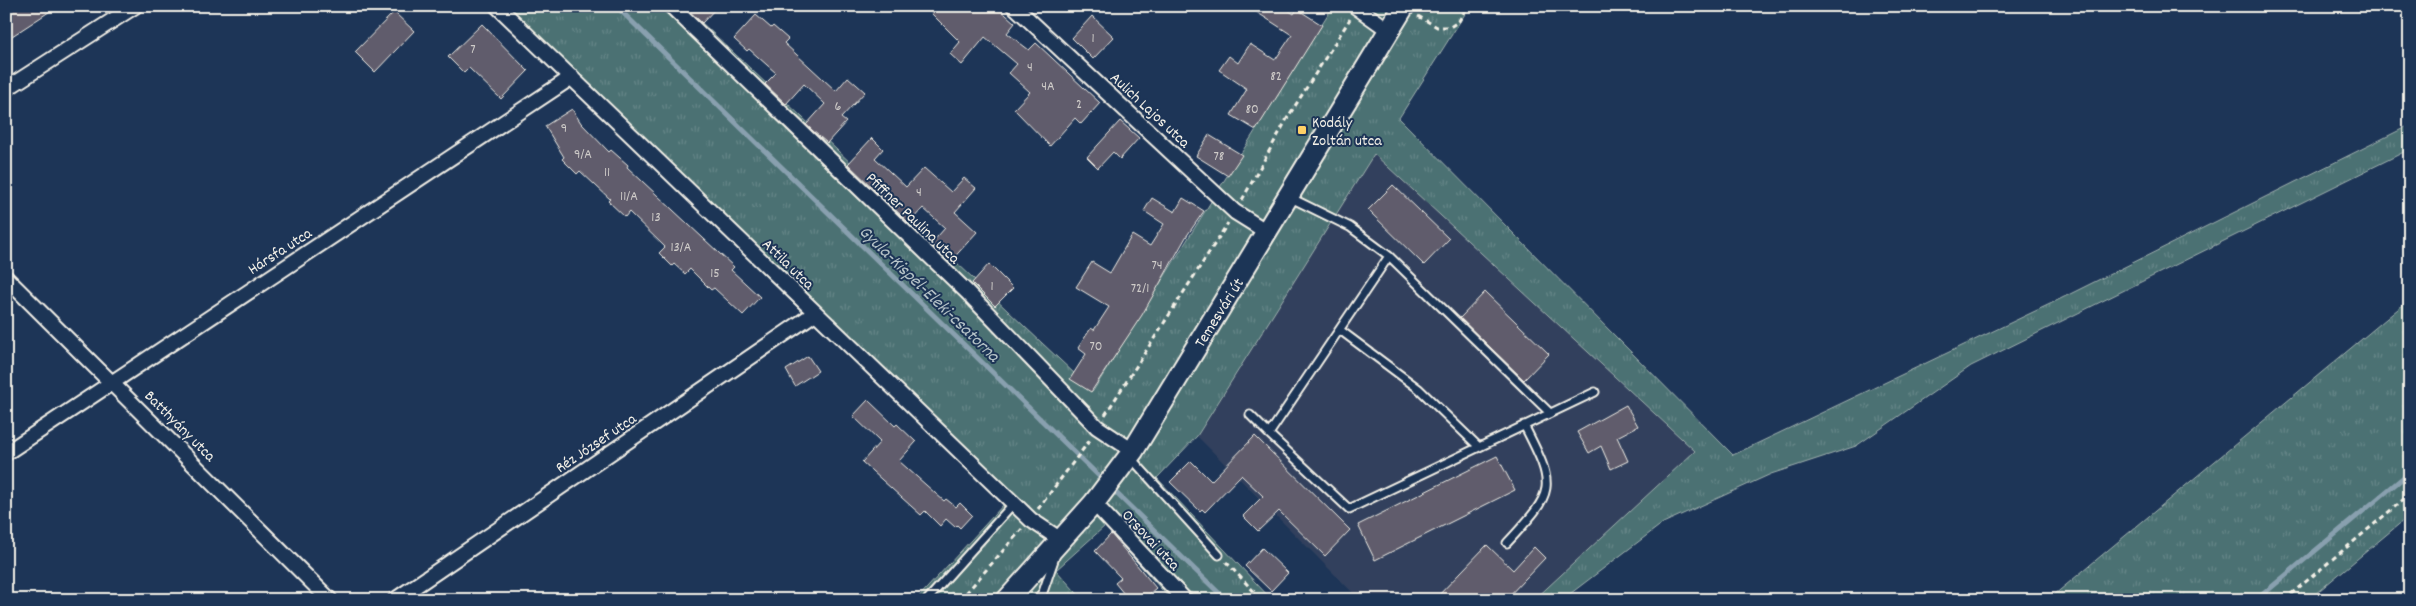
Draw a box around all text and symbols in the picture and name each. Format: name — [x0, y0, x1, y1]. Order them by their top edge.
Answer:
house number: 1 — [1091, 29, 1095, 49]
house number: 7 — [470, 40, 476, 60]
house number: 4 — [1027, 58, 1033, 78]
house number: 82 — [1270, 67, 1282, 87]
street label: Aulich Lajos utca — [1104, 68, 1195, 154]
house number: 4A — [1041, 77, 1055, 97]
house number: 2 — [1076, 95, 1082, 115]
house number: 6 — [835, 97, 842, 117]
house number: 80 — [1245, 100, 1259, 120]
place label: Kodály Zoltán utca — [1312, 112, 1382, 153]
house number: 9 — [561, 119, 567, 139]
marker: Kodály Zoltán utca — [1296, 124, 1308, 136]
house number: 9/A — [574, 145, 592, 165]
house number: 78 — [1214, 147, 1225, 167]
house number: 11 — [604, 163, 610, 183]
street label: Pfiffner Paulina utca — [860, 168, 965, 270]
house number: 4 — [916, 183, 922, 203]
house number: 11/A — [620, 187, 638, 207]
house number: 13 — [651, 208, 661, 228]
water label: Gyula-Kispél-Eleki-csatorna — [852, 221, 1005, 370]
street label: Hársfa utca — [244, 222, 317, 281]
street label: Attila utca — [756, 234, 819, 296]
house number: 13/A — [671, 238, 692, 258]
house number: 74 — [1151, 256, 1163, 276]
house number: 15 — [710, 264, 720, 284]
street label: Temesvári út — [1190, 274, 1251, 353]
house number: 1 — [990, 277, 994, 297]
house number: 72/1 — [1131, 279, 1149, 299]
house number: 70 — [1090, 337, 1103, 357]
street label: Batthyány utca — [138, 386, 221, 468]
street label: Réz József utca — [551, 408, 642, 480]
street label: Orsovai utca — [1116, 505, 1185, 577]

